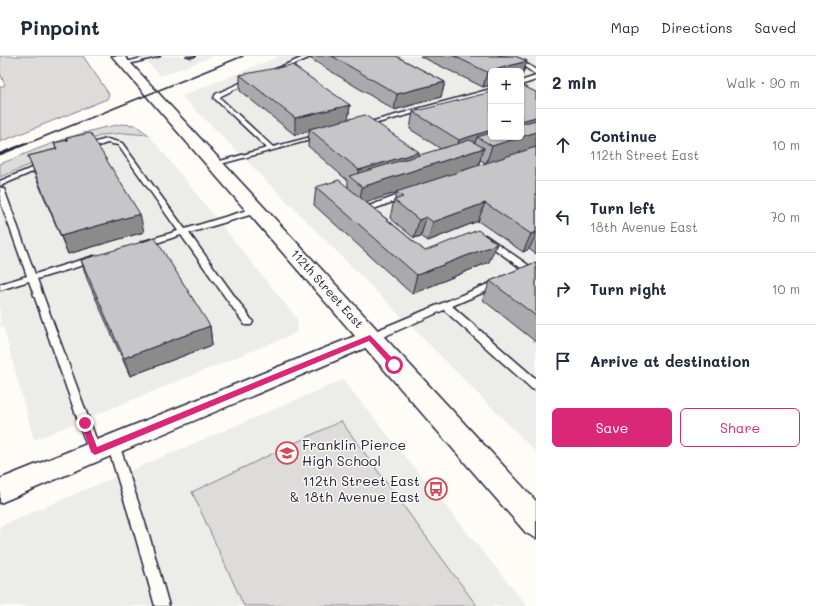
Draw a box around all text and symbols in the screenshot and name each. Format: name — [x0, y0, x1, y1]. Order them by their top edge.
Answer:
text: Pinpoint — [20, 15, 100, 40]
text: Map — [611, 18, 639, 37]
text: Directions — [661, 18, 732, 37]
text: Saved — [754, 18, 796, 37]
map controls — [488, 68, 524, 140]
button: + — [488, 68, 524, 104]
text: 2 min — [552, 71, 597, 93]
text: Walk · 90 m — [726, 74, 800, 91]
button: − — [488, 104, 524, 140]
text: Continue — [590, 126, 657, 146]
icon: ahead — [552, 134, 574, 156]
text: 10 m — [772, 136, 800, 153]
text: 112th Street East — [590, 146, 699, 163]
text: Turn left — [590, 198, 655, 218]
icon: left — [552, 206, 574, 228]
text: 70 m — [770, 208, 800, 225]
text: 18th Avenue East — [590, 218, 698, 235]
street label: 112th Street East — [288, 246, 367, 331]
icon: right — [552, 278, 574, 300]
text: Turn right — [590, 279, 667, 299]
text: 10 m — [772, 280, 800, 297]
icon: arrive — [552, 350, 574, 372]
text: Arrive at destination — [590, 351, 750, 371]
route start — [385, 356, 403, 374]
button: Save — [552, 408, 672, 447]
button: Share — [680, 408, 800, 447]
route end — [76, 414, 94, 432]
place label: Franklin Pierce High School — [302, 435, 406, 470]
school or university icon: Franklin Pierce High School — [274, 440, 300, 466]
place label: 112th Street East & 18th Avenue East — [290, 471, 420, 506]
bus stop icon: 112th Street East & 18th Avenue East — [423, 476, 449, 502]

